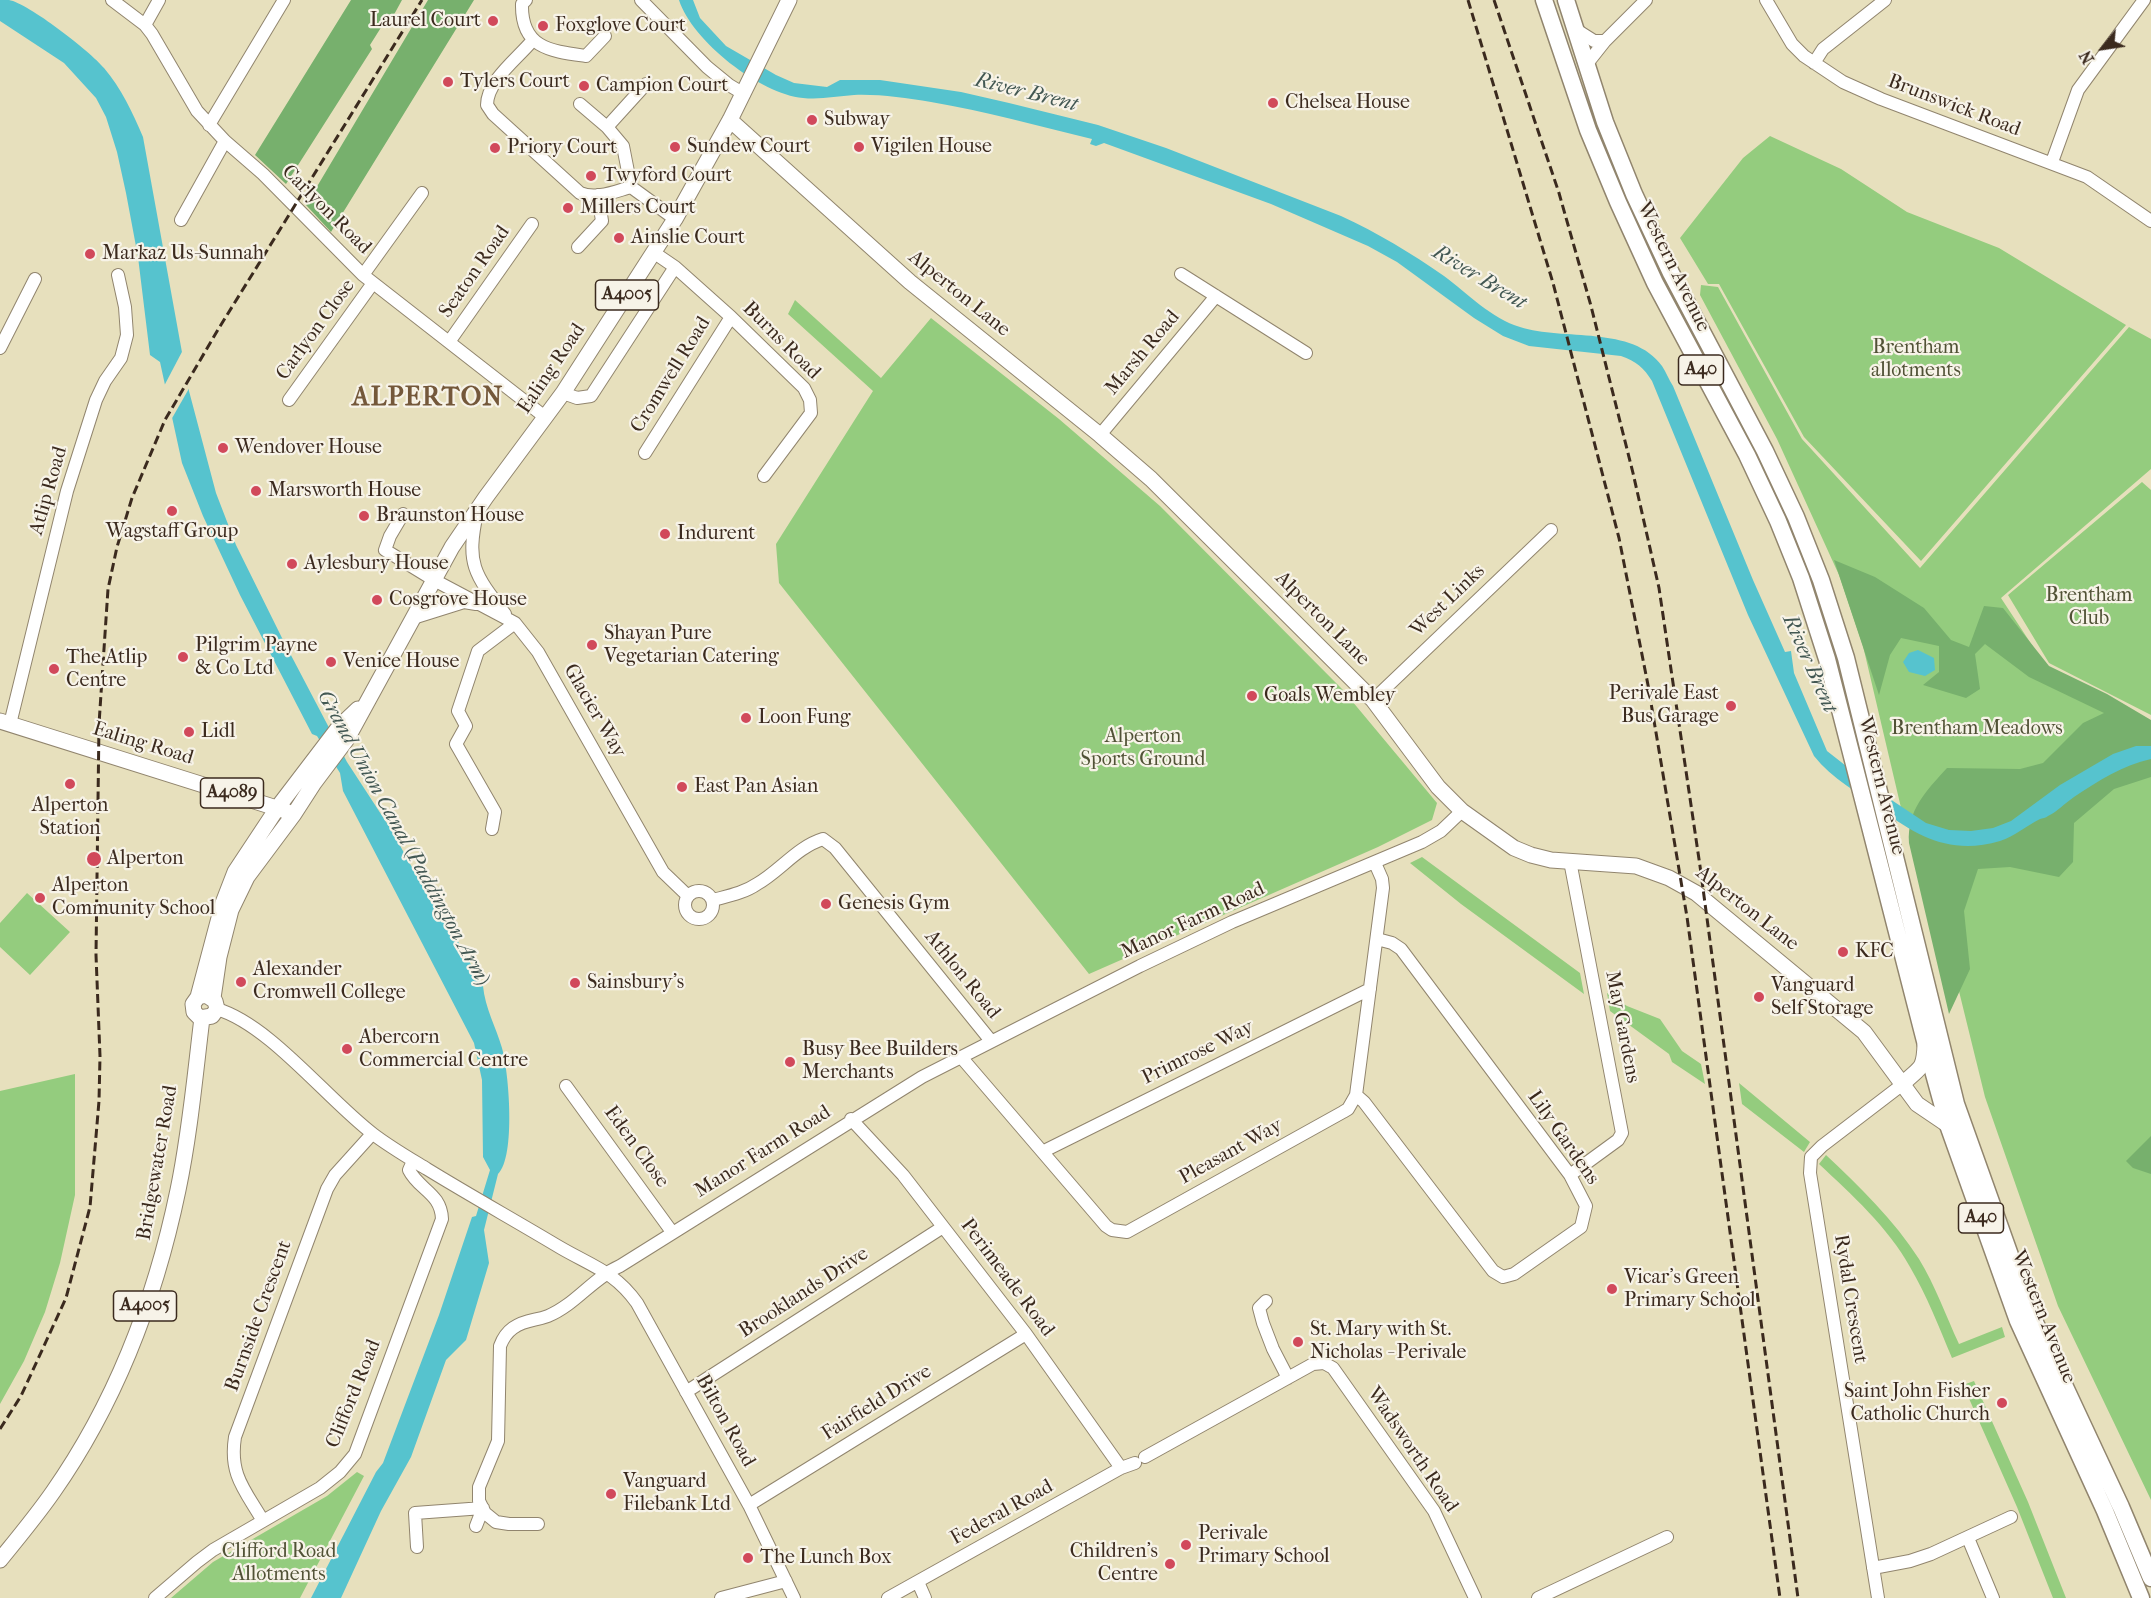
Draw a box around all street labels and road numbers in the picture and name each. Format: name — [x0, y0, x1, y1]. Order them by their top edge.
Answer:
street label: Brunswick Road — [1884, 70, 2024, 142]
street label: Carlyon Road — [276, 160, 376, 260]
street label: Western Avenue — [1631, 198, 1715, 336]
street label: Seaton Road — [434, 221, 516, 323]
street label: Alperton Lane — [903, 246, 1015, 342]
street label: Carlyon Close — [271, 275, 361, 385]
road number: A4005 — [596, 280, 658, 310]
street label: Burns Road — [737, 297, 825, 385]
street label: Marsh Road — [1101, 306, 1185, 400]
street label: Cromwell Road — [626, 313, 716, 437]
street label: Ealing Road — [513, 319, 591, 419]
road number: A40 — [1678, 355, 1724, 385]
street label: Atlip Road — [25, 444, 73, 538]
street label: West Links — [1406, 560, 1490, 642]
street label: Alperton Lane — [1270, 567, 1374, 671]
street label: Glacier Way — [558, 660, 630, 762]
street label: Western Avenue — [1852, 714, 1910, 858]
street label: Ealing Road — [90, 717, 196, 771]
road number: A4089 — [200, 778, 264, 808]
street label: Alperton Lane — [1691, 861, 1803, 957]
street label: Manor Farm Road — [1117, 877, 1269, 965]
street label: Athlon Road — [919, 926, 1005, 1024]
street label: May Gardens — [1599, 969, 1645, 1085]
street label: Primrose Way — [1138, 1016, 1258, 1090]
street label: Bridgewater Road — [133, 1084, 183, 1242]
street label: Lily Gardens — [1522, 1086, 1604, 1190]
street label: Eden Close — [598, 1101, 674, 1193]
street label: Manor Farm Road — [691, 1101, 835, 1203]
street label: Pleasant Way — [1175, 1114, 1287, 1190]
road number: A40 — [1958, 1203, 2004, 1233]
street label: Perimeade Road — [955, 1214, 1059, 1342]
street label: Rydal Crescent — [1828, 1233, 1872, 1365]
street label: Burnside Crescent — [221, 1237, 297, 1395]
street label: Brooklands Drive — [735, 1242, 873, 1344]
street label: Western Avenue — [2005, 1247, 2081, 1387]
road number: A4005 — [114, 1291, 176, 1321]
street label: Clifford Road — [321, 1336, 387, 1452]
street label: Fairfield Drive — [818, 1360, 936, 1446]
street label: Bilton Road — [690, 1371, 760, 1471]
street label: Wadsworth Road — [1361, 1383, 1463, 1517]
street label: Federal Road — [947, 1475, 1057, 1551]

